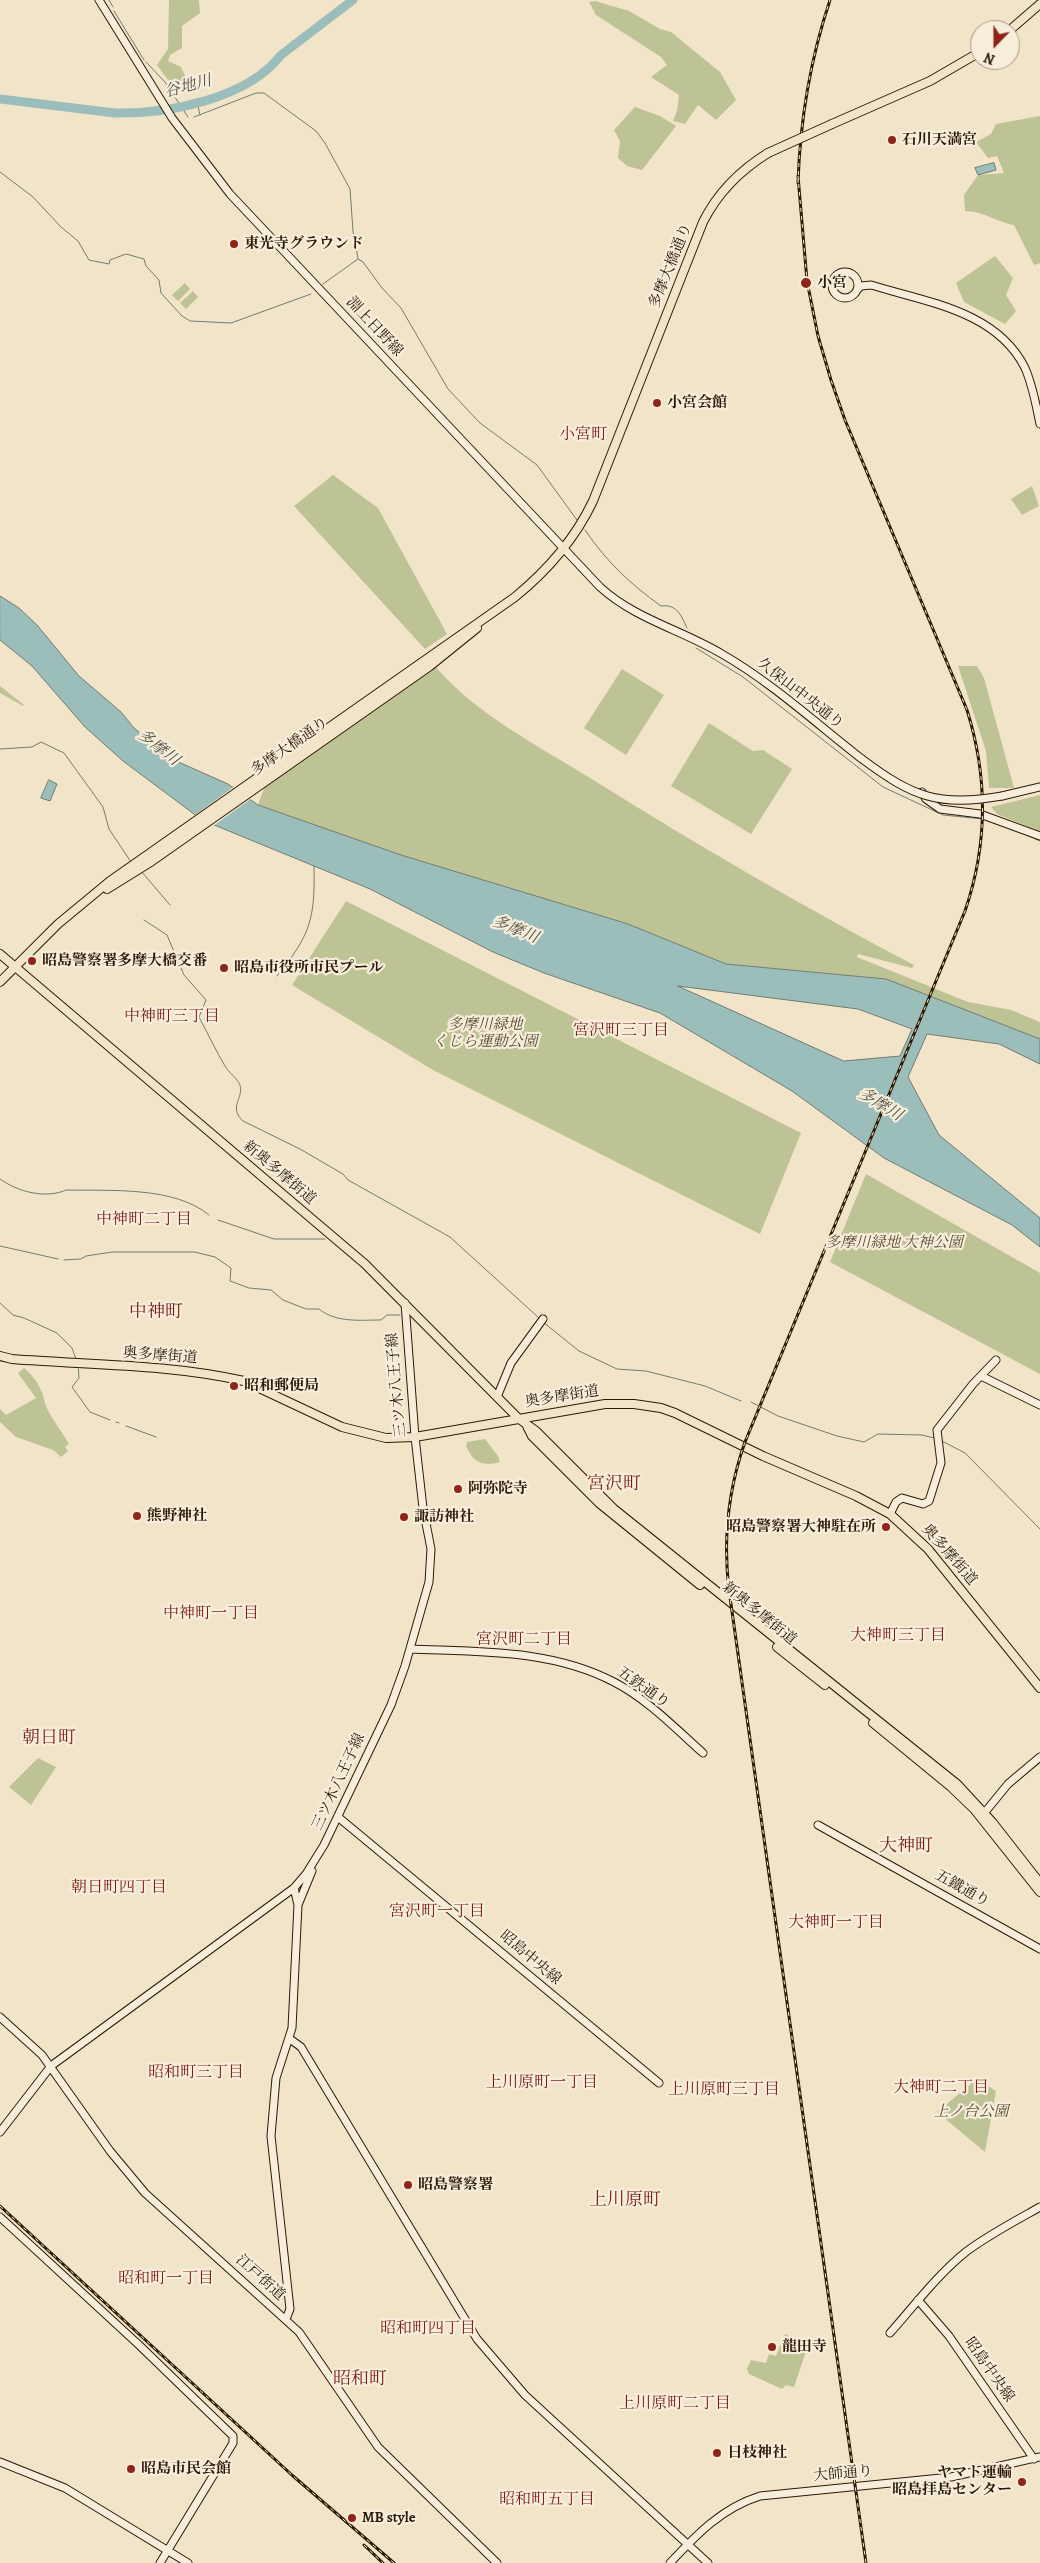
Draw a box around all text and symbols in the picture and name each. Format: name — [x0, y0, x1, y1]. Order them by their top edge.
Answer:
north arrow — [970, 20, 1020, 70]
text: N — [981, 48, 998, 69]
water label: 谷地川 — [162, 72, 214, 102]
place label: 石川天満宮 — [902, 131, 977, 149]
marker: 石川天満宮 — [886, 134, 898, 146]
street label: 多摩大橋通り — [646, 221, 696, 311]
place label: 東光寺グラウンド — [244, 235, 364, 253]
marker: 東光寺グラウンド — [228, 238, 240, 250]
place label: 小宮 — [817, 274, 847, 292]
marker: 小宮 — [799, 276, 813, 290]
street label: 淵上日野線 — [342, 293, 406, 361]
place label: 小宮会館 — [667, 394, 727, 412]
marker: 小宮会館 — [651, 397, 663, 409]
district label: 小宮町 — [559, 425, 607, 445]
street label: 久保山中央通り — [753, 655, 847, 733]
street label: 多摩大橋通り — [248, 714, 332, 780]
water label: 多摩川 — [133, 726, 183, 770]
water label: 多摩川 — [489, 912, 541, 948]
place label: 昭島警察署多摩大橋交番 — [42, 952, 207, 970]
marker: 昭島警察署多摩大橋交番 — [26, 955, 38, 967]
place label: 昭島市役所市民プール — [234, 959, 384, 977]
marker: 昭島市役所市民プール — [218, 962, 230, 974]
district label: 中神町三丁目 — [124, 1007, 220, 1027]
park label: 多摩川緑地 くじら運動公園 — [433, 1016, 537, 1051]
district label: 宮沢町三丁目 — [573, 1021, 669, 1041]
water label: 多摩川 — [854, 1084, 906, 1126]
street label: 新奥多摩街道 — [239, 1137, 319, 1209]
district label: 中神町二丁目 — [96, 1210, 192, 1230]
park label: 多摩川緑地 大神公園 — [825, 1234, 963, 1252]
district label: 中神町 — [129, 1302, 183, 1324]
street label: 三ツ木八王子線 — [383, 1332, 411, 1438]
street label: 奥多摩街道 — [122, 1344, 198, 1368]
place label: 昭和郵便局 — [244, 1377, 319, 1395]
marker: 昭和郵便局 — [228, 1380, 240, 1392]
street label: 奥多摩街道 — [524, 1382, 600, 1412]
district label: 宮沢町 — [587, 1474, 641, 1496]
place label: 阿弥陀寺 — [468, 1480, 528, 1498]
marker: 阿弥陀寺 — [452, 1483, 464, 1495]
place label: 熊野神社 — [147, 1507, 207, 1525]
place label: 諏訪神社 — [414, 1508, 474, 1526]
marker: 熊野神社 — [131, 1510, 143, 1522]
marker: 諏訪神社 — [398, 1511, 410, 1523]
place label: 昭島警察署大神駐在所 — [726, 1518, 876, 1536]
marker: 昭島警察署大神駐在所 — [880, 1521, 892, 1533]
street label: 奥多摩街道 — [918, 1521, 980, 1589]
street label: 新奥多摩街道 — [718, 1579, 800, 1649]
district label: 中神町一丁目 — [163, 1604, 259, 1624]
district label: 大神町三丁目 — [850, 1626, 946, 1646]
district label: 宮沢町二丁目 — [476, 1630, 572, 1650]
street label: 五鉄通り — [613, 1663, 673, 1713]
district label: 朝日町 — [22, 1728, 76, 1750]
street label: 三ツ木八王子線 — [309, 1731, 369, 1833]
district label: 大神町 — [879, 1836, 933, 1858]
street label: 五鐵通り — [931, 1867, 993, 1911]
district label: 朝日町四丁目 — [71, 1878, 167, 1898]
district label: 宮沢町一丁目 — [389, 1902, 485, 1922]
district label: 大神町一丁目 — [788, 1913, 884, 1933]
street label: 昭島中央線 — [495, 1927, 565, 1989]
district label: 昭和町三丁目 — [148, 2063, 244, 2083]
district label: 上川原町一丁目 — [486, 2073, 598, 2093]
district label: 大神町二丁目 — [893, 2078, 989, 2098]
district label: 上川原町三丁目 — [668, 2080, 780, 2100]
park label: 上ノ台公園 — [934, 2103, 1008, 2121]
place label: 昭島警察署 — [418, 2176, 493, 2194]
marker: 昭島警察署 — [402, 2179, 414, 2191]
district label: 上川原町 — [589, 2190, 661, 2212]
street label: 江戸街道 — [232, 2251, 288, 2305]
district label: 昭和町一丁目 — [118, 2269, 214, 2289]
district label: 昭和町四丁目 — [380, 2319, 476, 2339]
street label: 昭島中央線 — [960, 2334, 1018, 2406]
place label: 龍田寺 — [782, 2338, 827, 2356]
marker: 龍田寺 — [766, 2341, 778, 2353]
district label: 昭和町 — [333, 2369, 387, 2391]
district label: 上川原町二丁目 — [619, 2394, 731, 2414]
place label: 日枝神社 — [727, 2444, 787, 2462]
marker: 日枝神社 — [711, 2447, 723, 2459]
place label: 昭島市民会館 — [141, 2460, 231, 2478]
street label: 大師通り — [812, 2462, 874, 2486]
marker: 昭島市民会館 — [125, 2463, 137, 2475]
place label: ヤマト運輸 昭島拝島センター — [892, 2464, 1012, 2499]
marker: ヤマト運輸 昭島拝島センター — [1016, 2476, 1028, 2488]
district label: 昭和町五丁目 — [499, 2490, 595, 2510]
place label: MB style — [362, 2509, 416, 2527]
marker: MB style — [346, 2512, 358, 2524]

